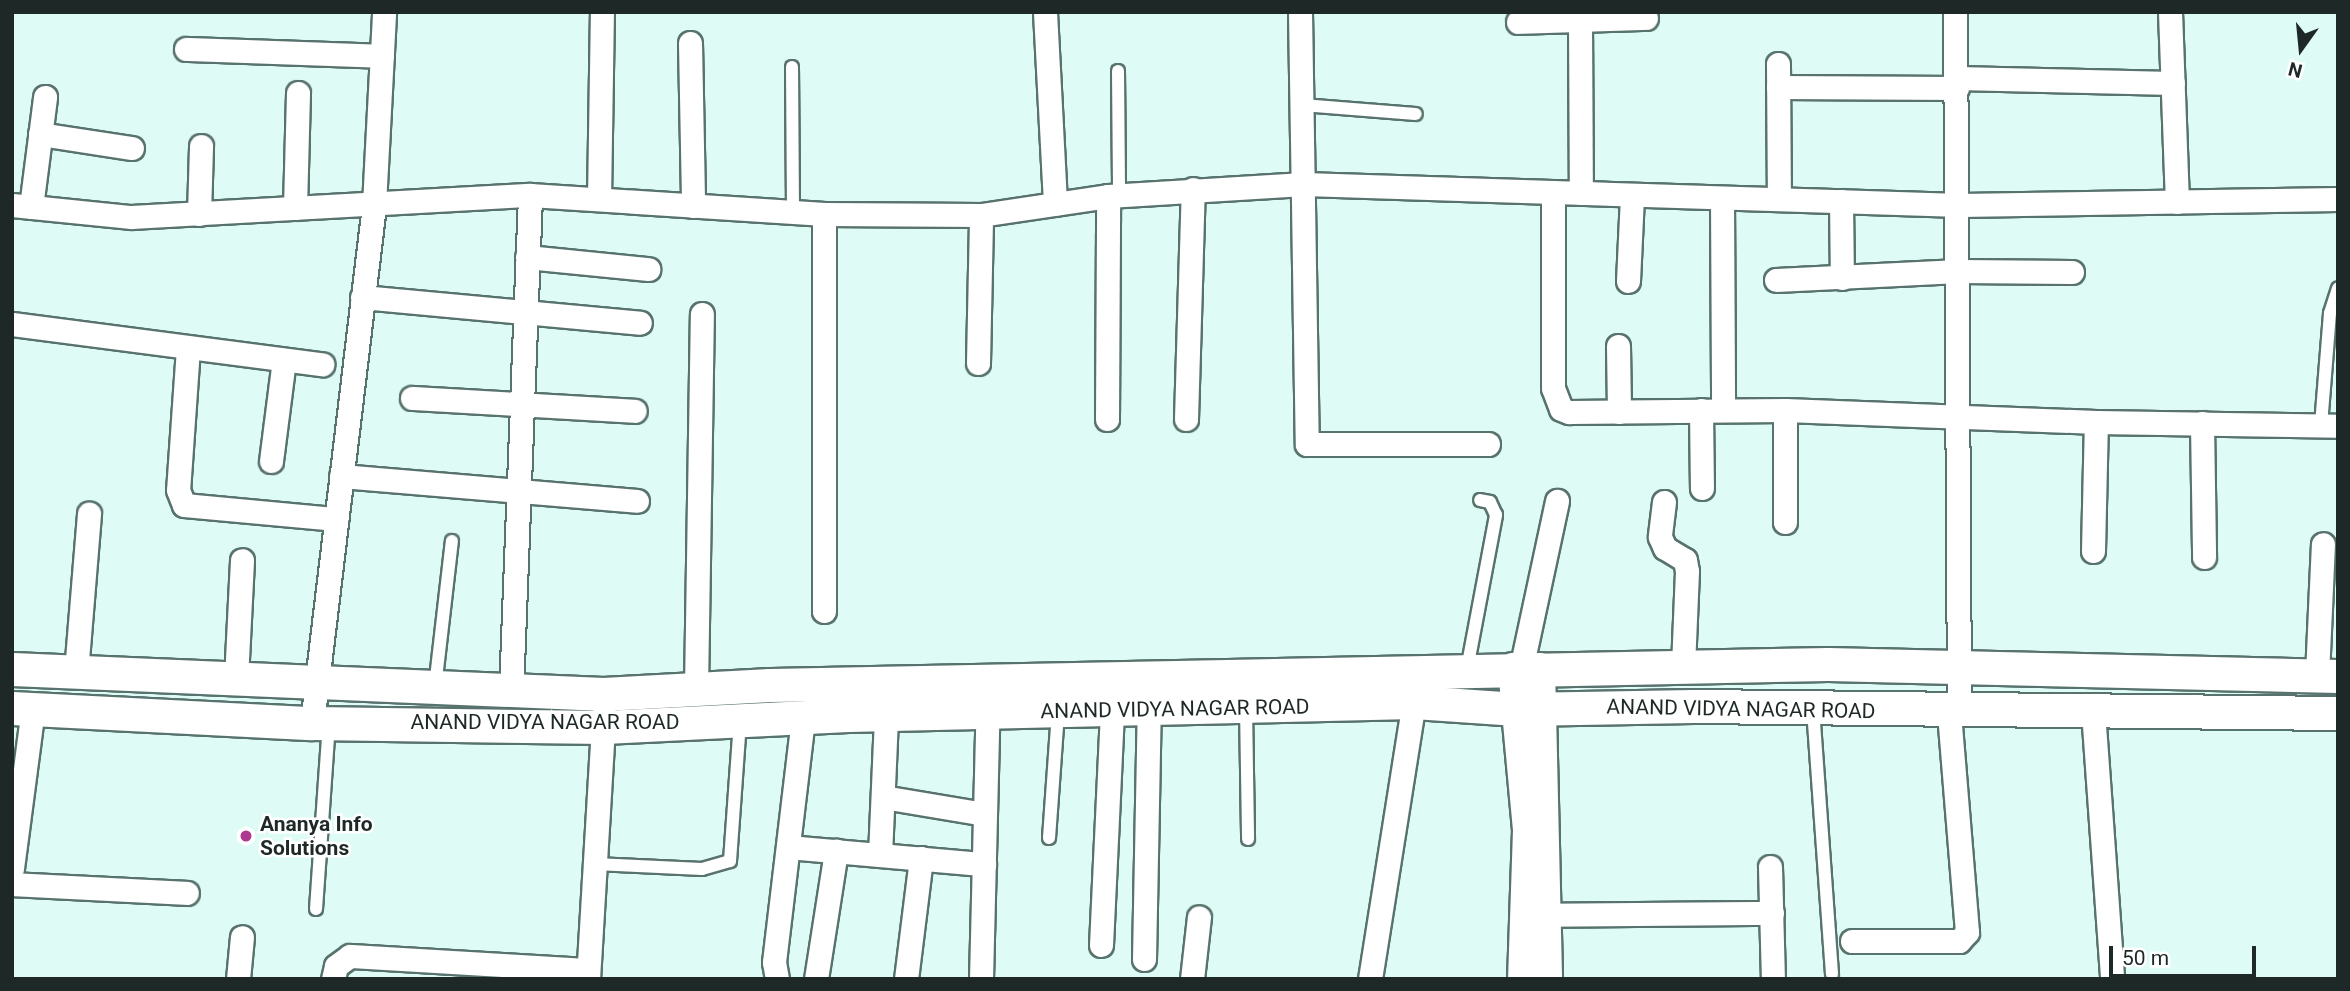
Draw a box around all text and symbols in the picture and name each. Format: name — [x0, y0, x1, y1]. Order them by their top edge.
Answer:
north arrow — [2266, 14, 2336, 84]
text: N — [2286, 57, 2305, 83]
street label: ANAND VIDYA NAGAR ROAD — [1040, 694, 1310, 724]
street label: ANAND VIDYA NAGAR ROAD — [1606, 694, 1876, 724]
street label: ANAND VIDYA NAGAR ROAD — [410, 709, 680, 735]
place label: Ananya Info Solutions — [260, 811, 373, 861]
marker: Ananya Info Solutions — [238, 828, 254, 844]
scale bar — [2112, 932, 2259, 976]
text: 50 m — [2122, 946, 2169, 970]

